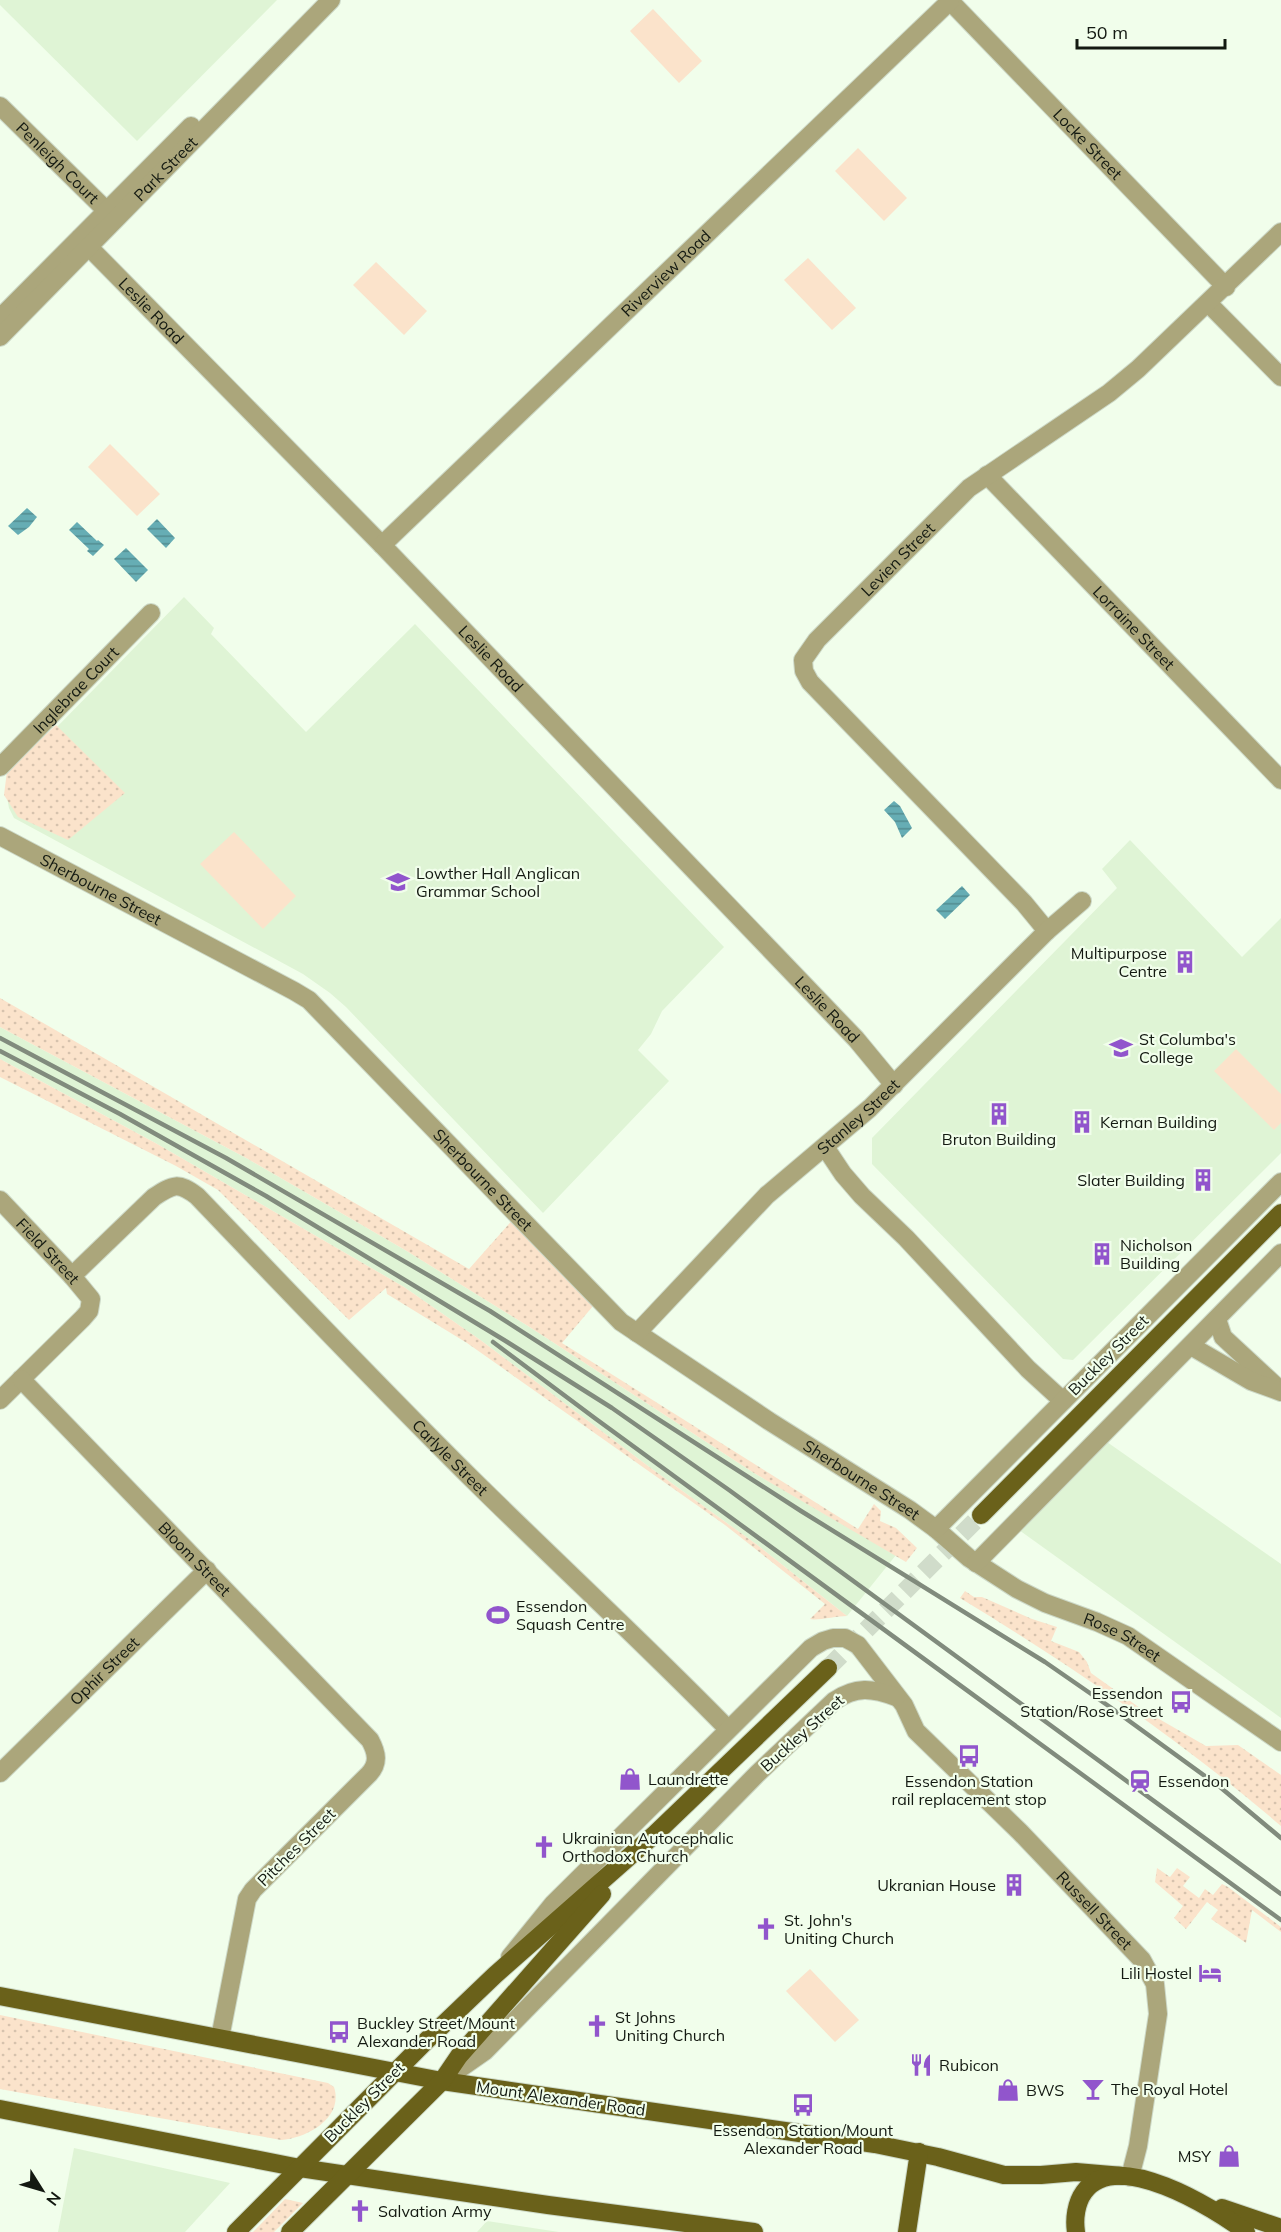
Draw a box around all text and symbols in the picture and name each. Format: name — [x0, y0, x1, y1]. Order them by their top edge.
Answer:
scale bar — [1077, 12, 1226, 50]
text: 50 m — [1086, 21, 1128, 44]
street label: Locke Street — [1049, 104, 1127, 184]
street label: Penleigh Court — [12, 118, 104, 208]
street label: Park Street — [129, 132, 202, 205]
street label: Riverview Road — [617, 226, 715, 321]
street label: Leslie Road — [115, 273, 188, 348]
street label: Levien Street — [857, 518, 939, 600]
street label: Lorraine Street — [1089, 581, 1180, 674]
street label: Leslie Road — [454, 621, 528, 696]
street label: Inglebrae Court — [28, 642, 123, 738]
street label: Sherbourne Street — [37, 849, 165, 930]
place label: Lowther Hall Anglican Grammar School — [416, 863, 580, 901]
school or university icon: Lowther Hall Anglican Grammar School — [385, 869, 411, 895]
place label: Multipurpose Centre — [1071, 943, 1167, 981]
building icon: Multipurpose Centre — [1172, 949, 1198, 975]
street label: Leslie Road — [791, 972, 864, 1047]
place label: St Columba's College — [1139, 1029, 1236, 1067]
school or university icon: St Columba's College — [1108, 1035, 1134, 1061]
street label: Stanley Street — [813, 1074, 904, 1158]
building icon: Bruton Building — [986, 1101, 1012, 1127]
building icon: Kernan Building — [1069, 1109, 1095, 1135]
place label: Kernan Building — [1100, 1112, 1217, 1132]
street label: Sherbourne Street — [429, 1124, 537, 1235]
place label: Bruton Building — [942, 1129, 1056, 1149]
building icon: Slater Building — [1190, 1167, 1216, 1193]
place label: Slater Building — [1077, 1170, 1185, 1190]
street label: Field Street — [12, 1214, 84, 1288]
place label: Nicholson Building — [1120, 1235, 1192, 1273]
building icon: Nicholson Building — [1089, 1241, 1115, 1267]
street label: Buckley Street — [1064, 1310, 1153, 1399]
street label: Carlyle Street — [408, 1415, 493, 1500]
street label: Sherbourne Street — [800, 1435, 924, 1524]
street label: Bloom Street — [154, 1517, 235, 1600]
place label: Essendon Squash Centre — [516, 1596, 624, 1634]
sports icon: Essendon Squash Centre — [485, 1602, 511, 1628]
street label: Rose Street — [1081, 1608, 1165, 1666]
street label: Ophir Street — [65, 1632, 143, 1709]
place label: Essendon Station/Rose Street — [1020, 1683, 1163, 1721]
bus stop icon: Essendon Station/Rose Street — [1168, 1689, 1194, 1715]
street label: Buckley Street — [756, 1690, 848, 1776]
bus stop icon: Essendon Station rail replacement stop — [956, 1743, 982, 1769]
shop icon: Laundrette — [617, 1766, 643, 1792]
station icon: Essendon — [1127, 1768, 1153, 1794]
place label: Laundrette — [648, 1769, 729, 1789]
place label: Essendon Station rail replacement stop — [891, 1771, 1047, 1809]
place label: Essendon — [1158, 1771, 1229, 1791]
street label: Pitches Street — [253, 1804, 339, 1890]
place label: Ukrainian Autocephalic Orthodox Church — [562, 1828, 734, 1866]
church icon: Ukrainian Autocephalic Orthodox Church — [531, 1834, 557, 1860]
street label: Russell Street — [1052, 1867, 1137, 1954]
building icon: Ukranian House — [1001, 1872, 1027, 1898]
place label: Ukranian House — [877, 1875, 996, 1895]
place label: St. John's Uniting Church — [784, 1910, 894, 1948]
church icon: St. John's Uniting Church — [753, 1916, 779, 1942]
hotel icon: Lili Hostel — [1197, 1960, 1223, 1986]
place label: Lili Hostel — [1120, 1963, 1192, 1983]
place label: St Johns Uniting Church — [615, 2007, 725, 2045]
place label: Buckley Street/Mount Alexander Road — [357, 2013, 515, 2051]
church icon: St Johns Uniting Church — [584, 2013, 610, 2039]
bus stop icon: Buckley Street/Mount Alexander Road — [326, 2019, 352, 2045]
restaurant icon: Rubicon — [908, 2052, 934, 2078]
place label: Rubicon — [939, 2055, 999, 2075]
street label: Buckley Street — [320, 2057, 409, 2146]
street label: Mount Alexander Road — [475, 2076, 647, 2120]
bar icon: The Royal Hotel — [1080, 2076, 1106, 2102]
shop icon: BWS — [995, 2077, 1021, 2103]
place label: The Royal Hotel — [1111, 2079, 1228, 2099]
place label: BWS — [1026, 2080, 1064, 2100]
bus stop icon: Essendon Station/Mount Alexander Road — [790, 2092, 816, 2118]
place label: Essendon Station/Mount Alexander Road — [713, 2120, 894, 2158]
shop icon: MSY — [1216, 2143, 1242, 2169]
place label: MSY — [1178, 2146, 1211, 2166]
north arrow — [12, 2160, 72, 2220]
text: N — [42, 2188, 66, 2210]
church icon: Salvation Army — [347, 2198, 373, 2224]
place label: Salvation Army — [378, 2201, 492, 2221]

